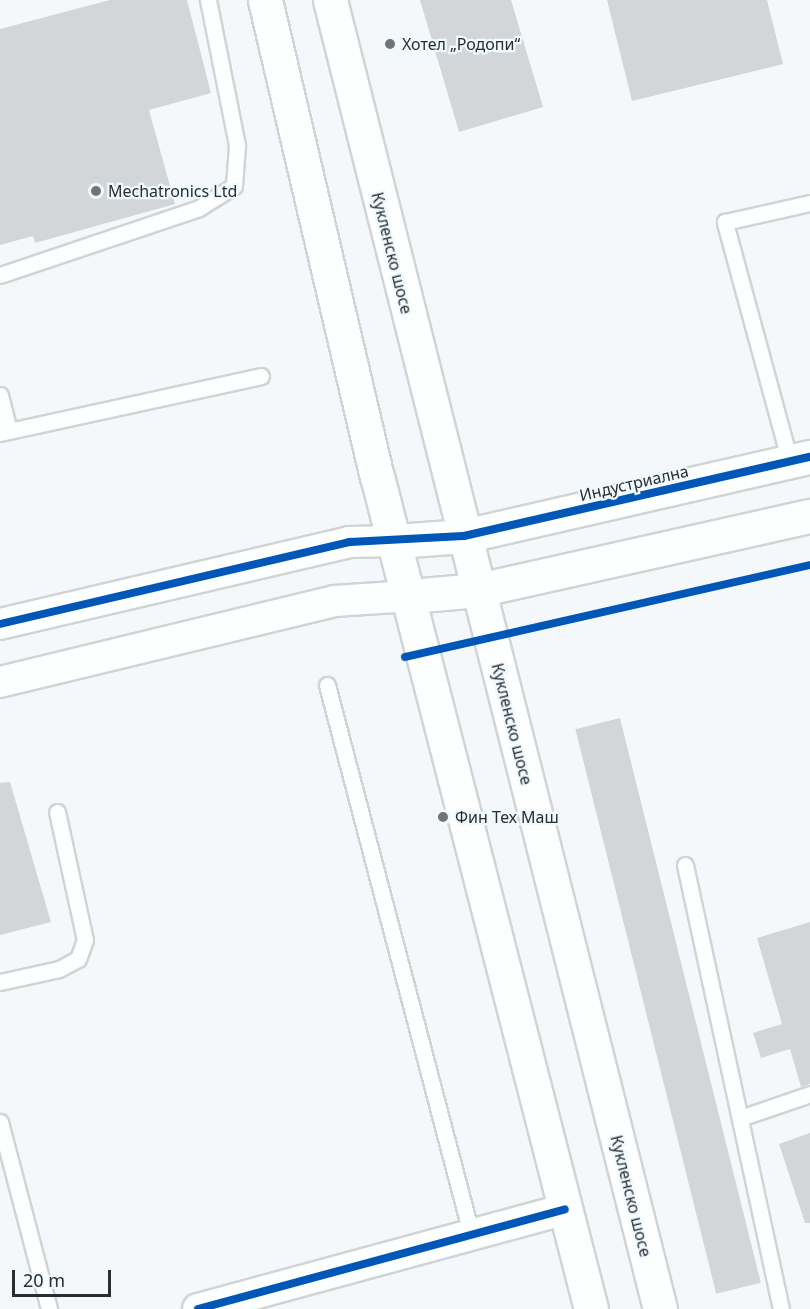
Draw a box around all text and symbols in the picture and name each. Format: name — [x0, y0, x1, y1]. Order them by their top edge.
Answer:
place label: Хотел „Родопи“ — [402, 34, 520, 54]
marker: Хотел „Родопи“ — [383, 37, 397, 51]
place label: Mechatronics Ltd — [108, 181, 237, 201]
marker: Mechatronics Ltd — [89, 184, 103, 198]
street label: Кукленско шосе — [368, 190, 416, 316]
street label: Индустриална — [578, 461, 690, 505]
street label: Кукленско шосе — [488, 661, 536, 787]
place label: Фин Тех Маш — [455, 807, 559, 827]
marker: Фин Тех Маш — [436, 810, 450, 824]
street label: Кукленско шосе — [607, 1133, 655, 1259]
scale bar — [15, 1258, 114, 1296]
text: 20 m — [23, 1268, 65, 1292]

